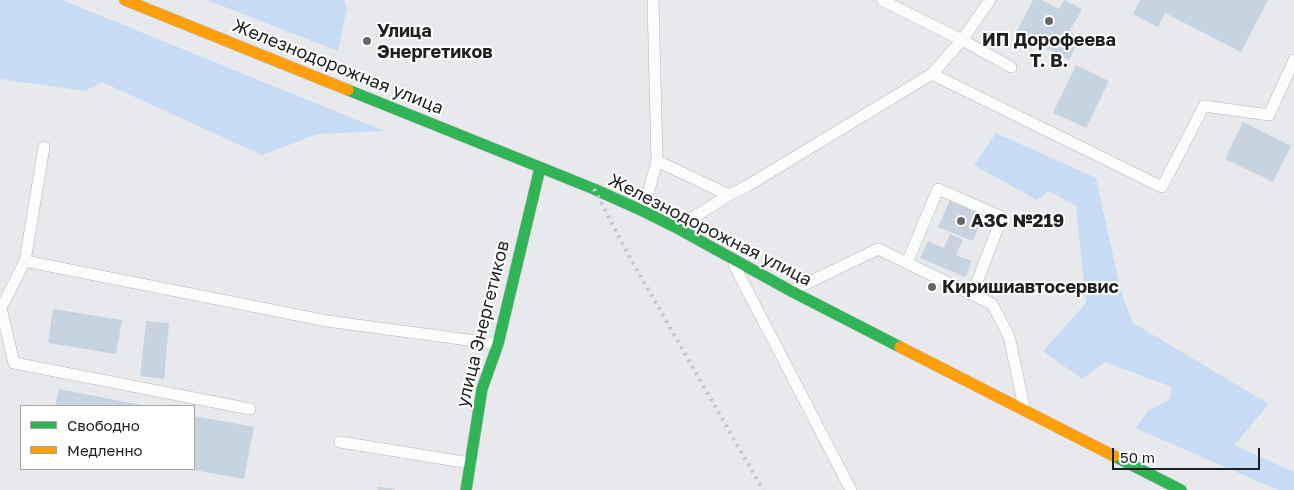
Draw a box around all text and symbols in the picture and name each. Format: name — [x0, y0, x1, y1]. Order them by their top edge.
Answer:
street label: Железнодорожная улица — [229, 15, 447, 119]
marker: ИП Дорофеева Т. В. — [1043, 15, 1055, 27]
place label: Улица Энергетиков — [377, 20, 493, 62]
place label: ИП Дорофеева Т. В. — [982, 29, 1116, 72]
marker: Улица Энергетиков — [361, 35, 373, 47]
street label: Железнодорожная улица — [605, 169, 815, 291]
place label: АЗС №219 — [971, 210, 1064, 232]
marker: АЗС №219 — [955, 215, 967, 227]
street label: улица Энергетиков — [452, 238, 514, 410]
place label: Киришиавтосервис — [942, 276, 1119, 298]
marker: Киришиавтосервис — [926, 281, 938, 293]
legend — [20, 405, 195, 470]
text: Свободно — [67, 416, 140, 434]
scale bar — [1114, 438, 1262, 470]
text: Медленно — [67, 441, 143, 459]
text: 50 m — [1120, 448, 1155, 466]

